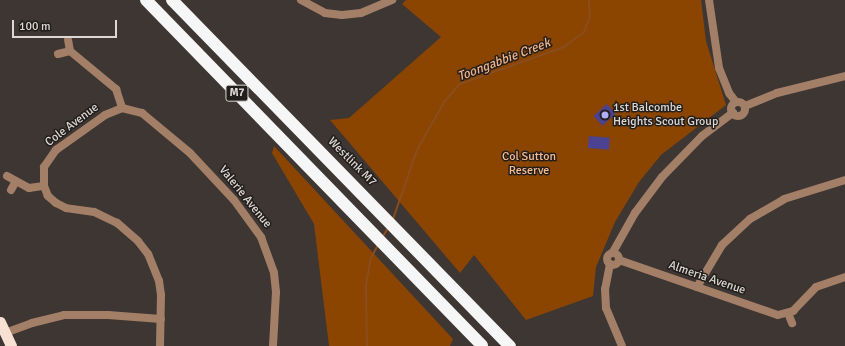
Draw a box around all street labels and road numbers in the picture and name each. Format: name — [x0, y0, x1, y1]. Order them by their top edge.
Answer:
road number: M7 — [225, 84, 249, 102]
street label: Cole Avenue — [43, 100, 101, 150]
street label: Westlink M7 — [325, 135, 379, 189]
street label: Valerie Avenue — [215, 163, 275, 231]
street label: Almeria Avenue — [667, 258, 747, 298]

